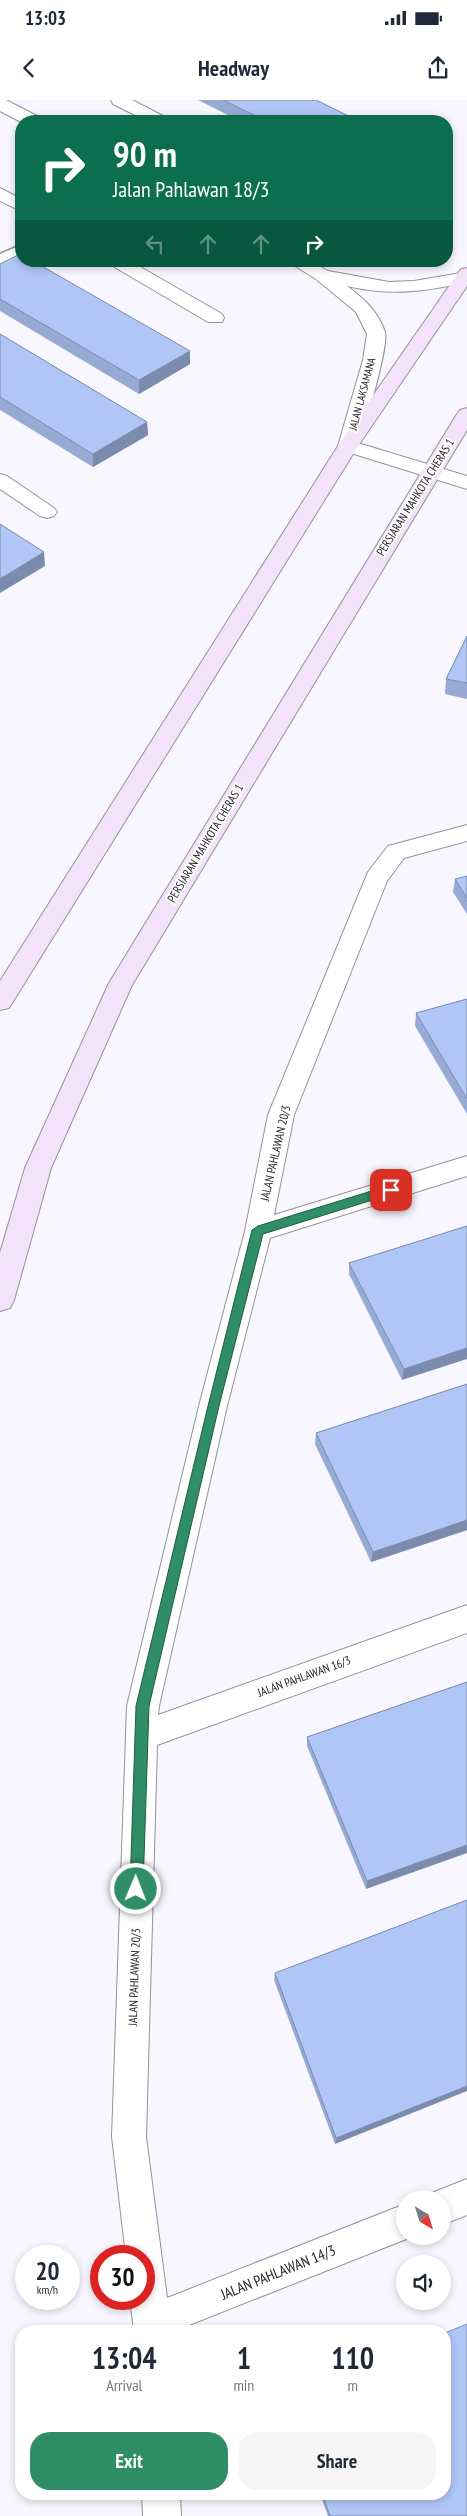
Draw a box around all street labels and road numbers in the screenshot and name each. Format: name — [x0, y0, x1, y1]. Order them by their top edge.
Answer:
street label: JALAN LAKSAMANA — [345, 355, 379, 433]
street label: PERSIARAN MAHKOTA CHERAS 1 — [373, 436, 457, 558]
street label: PERSIARAN MAHKOTA CHERAS 1 — [164, 781, 246, 905]
street label: JALAN PAHLAWAN 20/3 — [256, 1104, 293, 1203]
street label: JALAN PAHLAWAN 16/3 — [255, 1652, 353, 1700]
street label: JALAN PAHLAWAN 20/3 — [125, 1928, 143, 2027]
street label: JALAN PAHLAWAN 14/3 — [217, 2240, 338, 2304]

